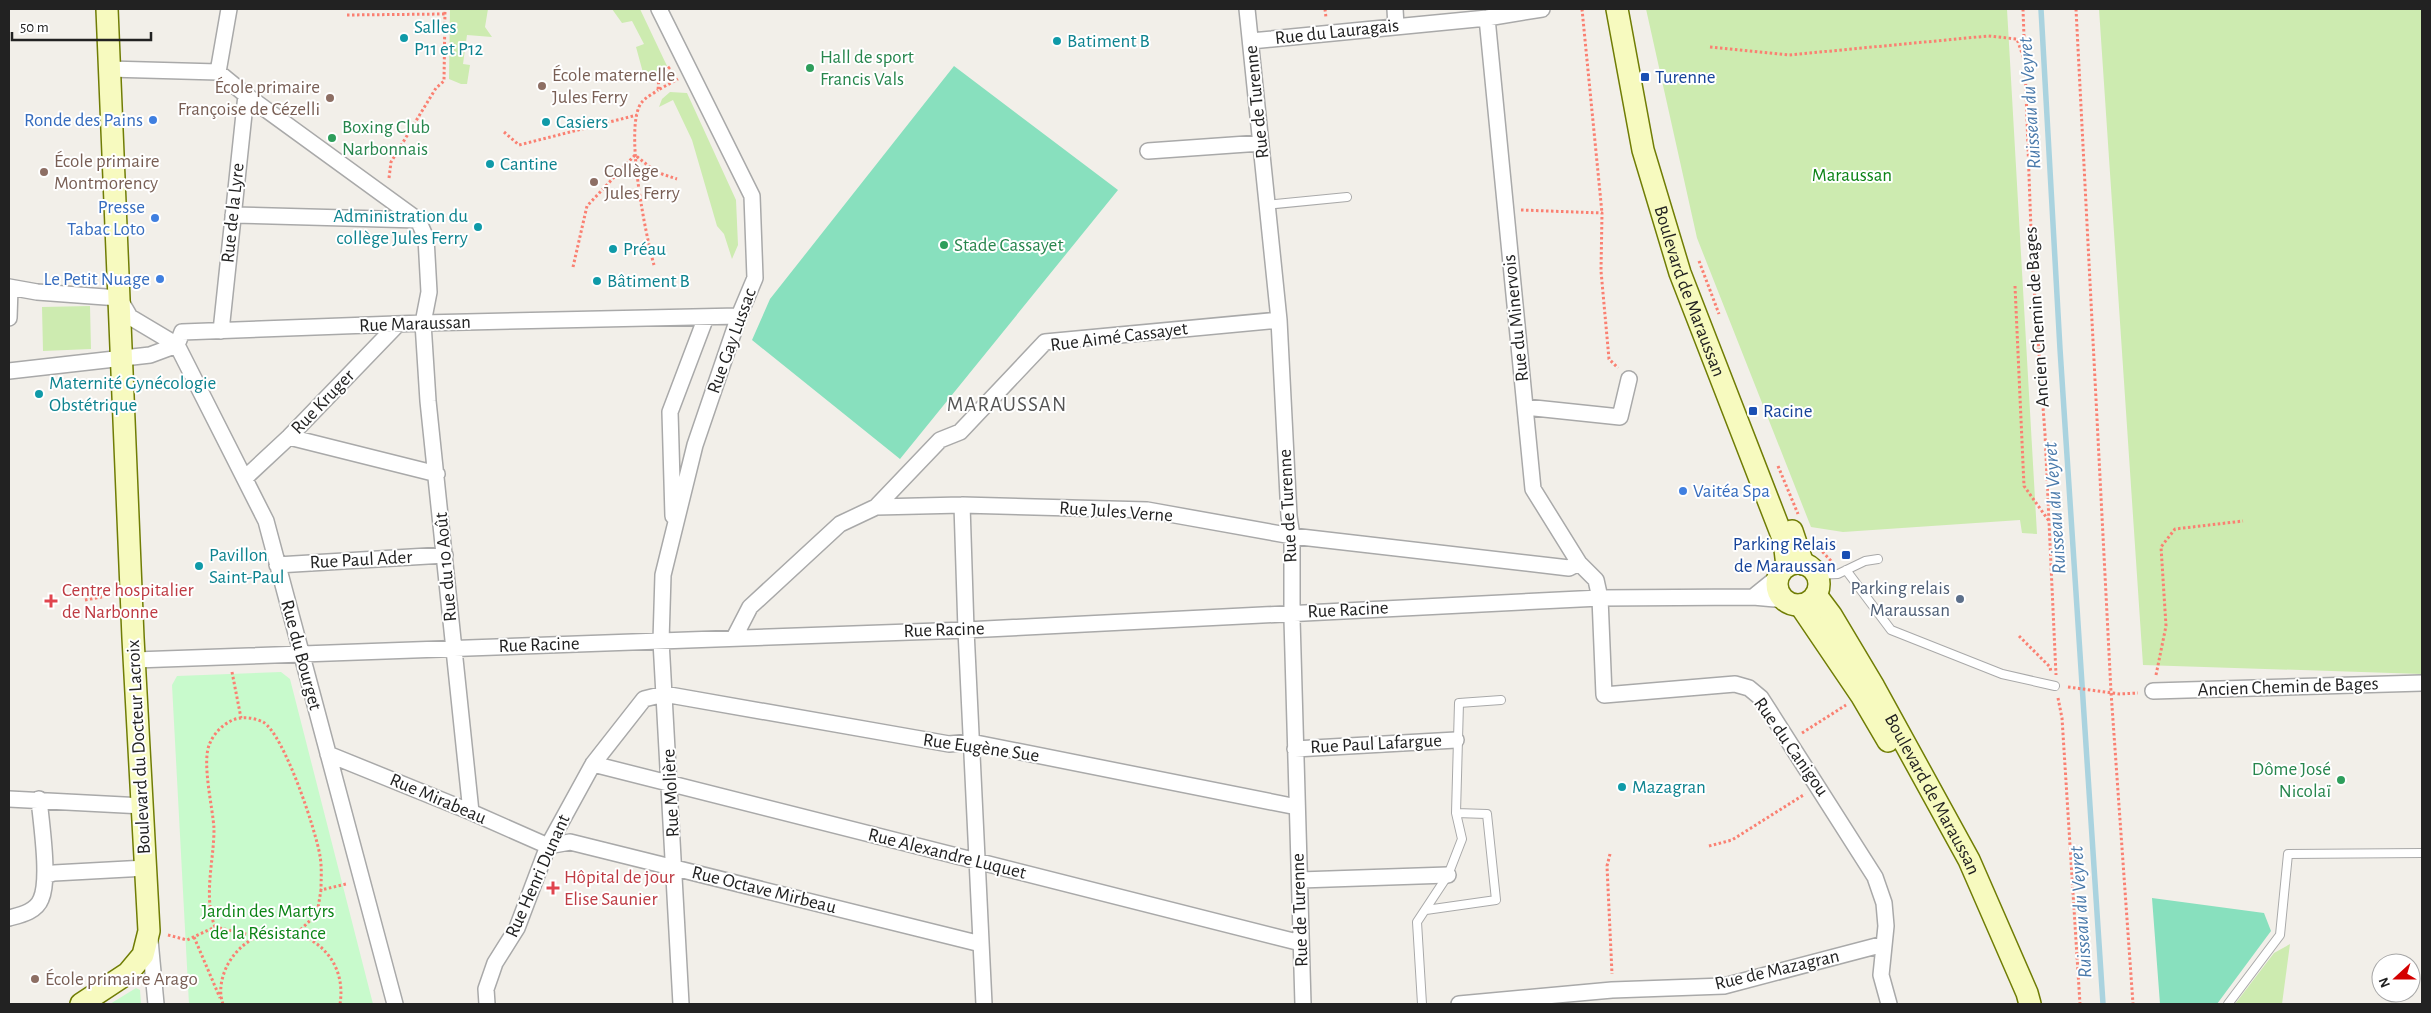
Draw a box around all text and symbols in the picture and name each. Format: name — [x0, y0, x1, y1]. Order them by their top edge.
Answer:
scale bar — [12, 10, 151, 42]
street label: Rue du Lauragais — [1274, 16, 1400, 48]
place label: Salles P11 et P12 — [414, 18, 483, 59]
text: 50 m — [20, 20, 49, 35]
marker: Salles P11 et P12 — [398, 32, 410, 44]
place label: Batiment B — [1067, 32, 1150, 51]
marker: Batiment B — [1051, 35, 1063, 47]
water label: Ruisseau du Veyret — [2015, 36, 2045, 170]
street label: Rue de Turenne — [1242, 44, 1272, 160]
place label: Hall de sport Francis Vals — [820, 48, 914, 89]
marker: Hall de sport Francis Vals — [804, 62, 816, 74]
place label: École maternelle Jules Ferry — [552, 64, 675, 107]
place label: Turenne — [1655, 68, 1715, 87]
marker: Turenne — [1639, 71, 1651, 83]
place label: École primaire Françoise de Cézelli — [178, 76, 320, 119]
marker: École maternelle Jules Ferry — [536, 80, 548, 92]
marker: École primaire Françoise de Cézelli — [324, 92, 336, 104]
place label: Ronde des Pains — [24, 111, 143, 130]
place label: Casiers — [556, 113, 608, 132]
marker: Ronde des Pains — [147, 114, 159, 126]
marker: Casiers — [540, 116, 552, 128]
place label: Boxing Club Narbonnais — [342, 118, 430, 159]
marker: Boxing Club Narbonnais — [326, 132, 338, 144]
place label: École primaire Montmorency — [54, 150, 160, 193]
place label: Cantine — [500, 155, 558, 174]
marker: Cantine — [484, 158, 496, 170]
street label: Rue de la Lyre — [218, 162, 248, 264]
place label: Collège Jules Ferry — [604, 162, 680, 203]
marker: École primaire Montmorency — [38, 166, 50, 178]
park label: Maraussan — [1812, 166, 1892, 185]
marker: Collège Jules Ferry — [588, 176, 600, 188]
place label: Presse Tabac Loto — [67, 198, 145, 239]
street label: Boulevard de Maraussan — [1651, 203, 1729, 379]
place label: Administration du collège Jules Ferry — [333, 207, 468, 248]
marker: Presse Tabac Loto — [149, 212, 161, 224]
marker: Administration du collège Jules Ferry — [472, 221, 484, 233]
street label: Ancien Chemin de Bages — [2021, 226, 2053, 408]
place label: Stade Cassayet — [954, 236, 1063, 255]
marker: Stade Cassayet — [938, 239, 950, 251]
place label: Préau — [623, 240, 666, 259]
marker: Préau — [607, 243, 619, 255]
street label: Rue du Minervois — [1500, 254, 1532, 382]
place label: Le Petit Nuage — [44, 270, 150, 289]
place label: Bâtiment B — [607, 272, 690, 291]
marker: Le Petit Nuage — [154, 273, 166, 285]
marker: Bâtiment B — [591, 275, 603, 287]
street label: Rue Gay Lussac — [704, 286, 760, 396]
street label: Rue Maraussan — [359, 313, 471, 335]
street label: Rue Aimé Cassayet — [1049, 319, 1189, 355]
street label: Rue Kruger — [288, 366, 358, 438]
place label: Maternité Gynécologie Obstétrique — [49, 374, 216, 415]
marker: Maternité Gynécologie Obstétrique — [33, 388, 45, 400]
district label: MARAUSSAN — [947, 394, 1067, 415]
place label: Racine — [1763, 402, 1812, 421]
marker: Racine — [1747, 405, 1759, 417]
water label: Ruisseau du Veyret — [2040, 441, 2070, 575]
street label: Rue de Turenne — [1276, 449, 1300, 563]
place label: Vaitéa Spa — [1693, 482, 1770, 501]
marker: Vaitéa Spa — [1677, 485, 1689, 497]
street label: Rue Jules Verne — [1058, 499, 1174, 525]
street label: Rue du 10 Août — [432, 511, 460, 623]
place label: Parking Relais de Maraussan — [1733, 535, 1836, 576]
place label: Pavillon Saint-Paul — [209, 546, 284, 587]
street label: Rue Paul Ader — [309, 548, 413, 572]
marker: Parking Relais de Maraussan — [1840, 549, 1852, 561]
marker: Pavillon Saint-Paul — [193, 560, 205, 572]
place label: Parking relais Maraussan — [1850, 579, 1950, 620]
place label: Centre hospitalier de Narbonne — [62, 581, 194, 622]
marker: Parking relais Maraussan — [1954, 593, 1966, 605]
marker: Centre hospitalier de Narbonne — [44, 594, 58, 608]
street label: Rue du Bourget — [277, 598, 325, 712]
street label: Rue Racine — [1307, 598, 1389, 622]
street label: Rue Racine — [903, 619, 985, 641]
street label: Rue Racine — [498, 634, 580, 656]
street label: Boulevard du Docteur Lacroix — [124, 639, 154, 855]
street label: Ancien Chemin de Bages — [2197, 674, 2379, 700]
street label: Rue du Canigou — [1750, 694, 1832, 800]
street label: Boulevard de Maraussan — [1881, 711, 1984, 877]
street label: Rue Eugène Sue — [922, 730, 1040, 766]
street label: Rue Paul Lafargue — [1310, 731, 1442, 757]
street label: Rue Molière — [659, 748, 683, 838]
place label: Dôme José Nicolaï — [2252, 760, 2331, 801]
street label: Rue Mirabeau — [387, 770, 489, 828]
marker: Dôme José Nicolaï — [2335, 774, 2347, 786]
place label: Mazagran — [1632, 778, 1706, 797]
marker: Mazagran — [1616, 781, 1628, 793]
street label: Rue Henri Dunant — [502, 812, 574, 940]
street label: Rue Alexandre Luquet — [866, 825, 1028, 883]
water label: Ruisseau du Veyret — [2066, 845, 2096, 979]
street label: Rue de Turenne — [1289, 853, 1311, 967]
street label: Rue Octave Mirbeau — [690, 863, 838, 917]
place label: Hôpital de jour Elise Saunier — [564, 868, 675, 909]
marker: Hôpital de jour Elise Saunier — [546, 881, 560, 895]
park label: Jardin des Martyrs de la Résistance — [201, 902, 335, 943]
street label: Rue de Mazagran — [1713, 946, 1841, 994]
north arrow — [2371, 953, 2421, 1003]
place label: École primaire Arago — [45, 968, 198, 989]
marker: École primaire Arago — [29, 973, 41, 985]
text: N — [2377, 975, 2393, 989]

